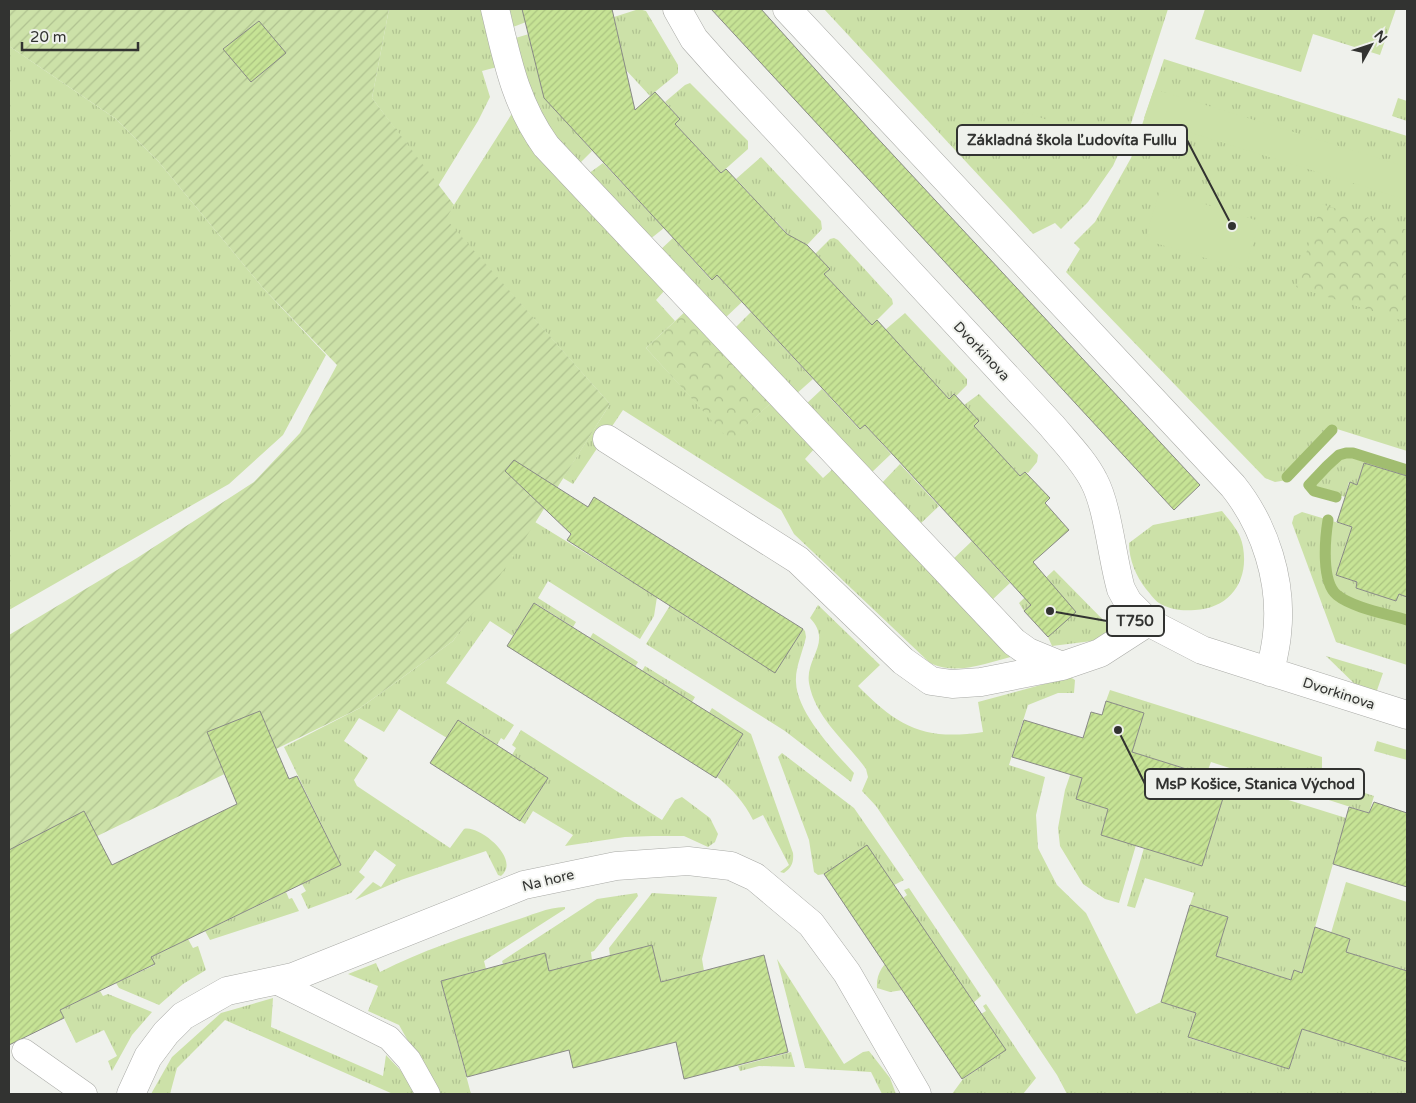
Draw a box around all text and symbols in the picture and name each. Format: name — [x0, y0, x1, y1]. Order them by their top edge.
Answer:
scale bar — [22, 20, 139, 52]
north arrow — [1346, 20, 1396, 70]
text: N — [1370, 27, 1391, 47]
text: 20 m — [30, 28, 67, 46]
callout: Základná škola Ľudovíta Fullu — [957, 125, 1187, 155]
text: Základná škola Ľudovíta Fullu — [967, 131, 1177, 149]
street label: Dvorkinova — [950, 318, 1013, 385]
callout: T750 — [1107, 606, 1164, 636]
text: T750 — [1115, 612, 1154, 630]
street label: Dvorkinova — [1301, 674, 1377, 713]
callout: MsP Košice, Stanica Východ — [1145, 769, 1364, 799]
text: MsP Košice, Stanica Východ — [1155, 775, 1355, 794]
street label: Na hore — [520, 866, 576, 895]

